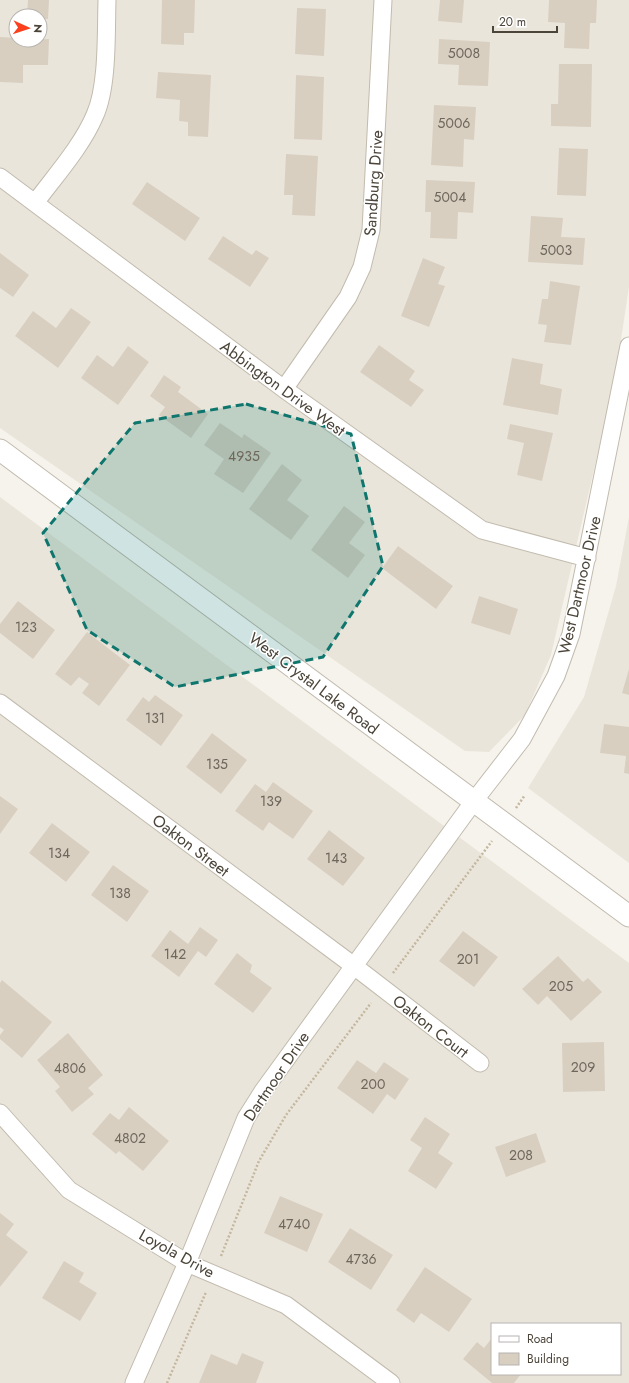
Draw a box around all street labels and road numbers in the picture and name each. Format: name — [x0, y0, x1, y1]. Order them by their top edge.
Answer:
street label: Sandburg Drive — [358, 129, 389, 237]
street label: Abbington Drive West — [215, 335, 350, 442]
street label: West Dartmoor Drive — [552, 514, 607, 657]
street label: West Crystal Lake Road — [244, 627, 384, 740]
street label: Oakton Street — [147, 809, 234, 882]
street label: Oakton Court — [388, 989, 474, 1063]
street label: Dartmoor Drive — [238, 1027, 315, 1126]
street label: Loyola Drive — [135, 1223, 219, 1284]

